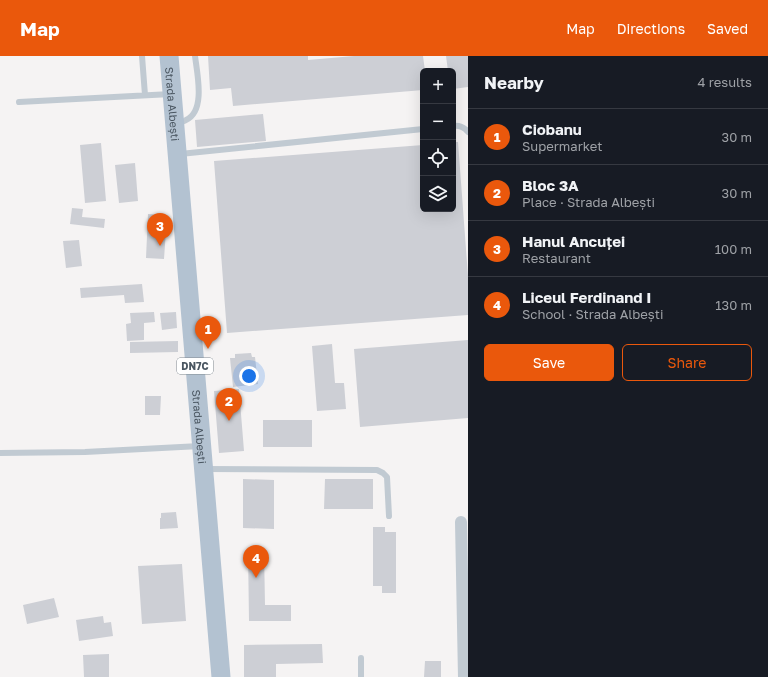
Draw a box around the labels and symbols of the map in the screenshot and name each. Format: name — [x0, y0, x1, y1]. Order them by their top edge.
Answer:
street label: Strada Albești — [163, 66, 183, 142]
pin: 3 — [147, 213, 173, 246]
pin: 1 — [195, 316, 221, 349]
road number: DN7C — [177, 358, 213, 374]
your location — [239, 366, 259, 386]
pin: 2 — [216, 388, 242, 421]
street label: Strada Albești — [190, 389, 210, 464]
pin: 4 — [243, 545, 269, 578]

